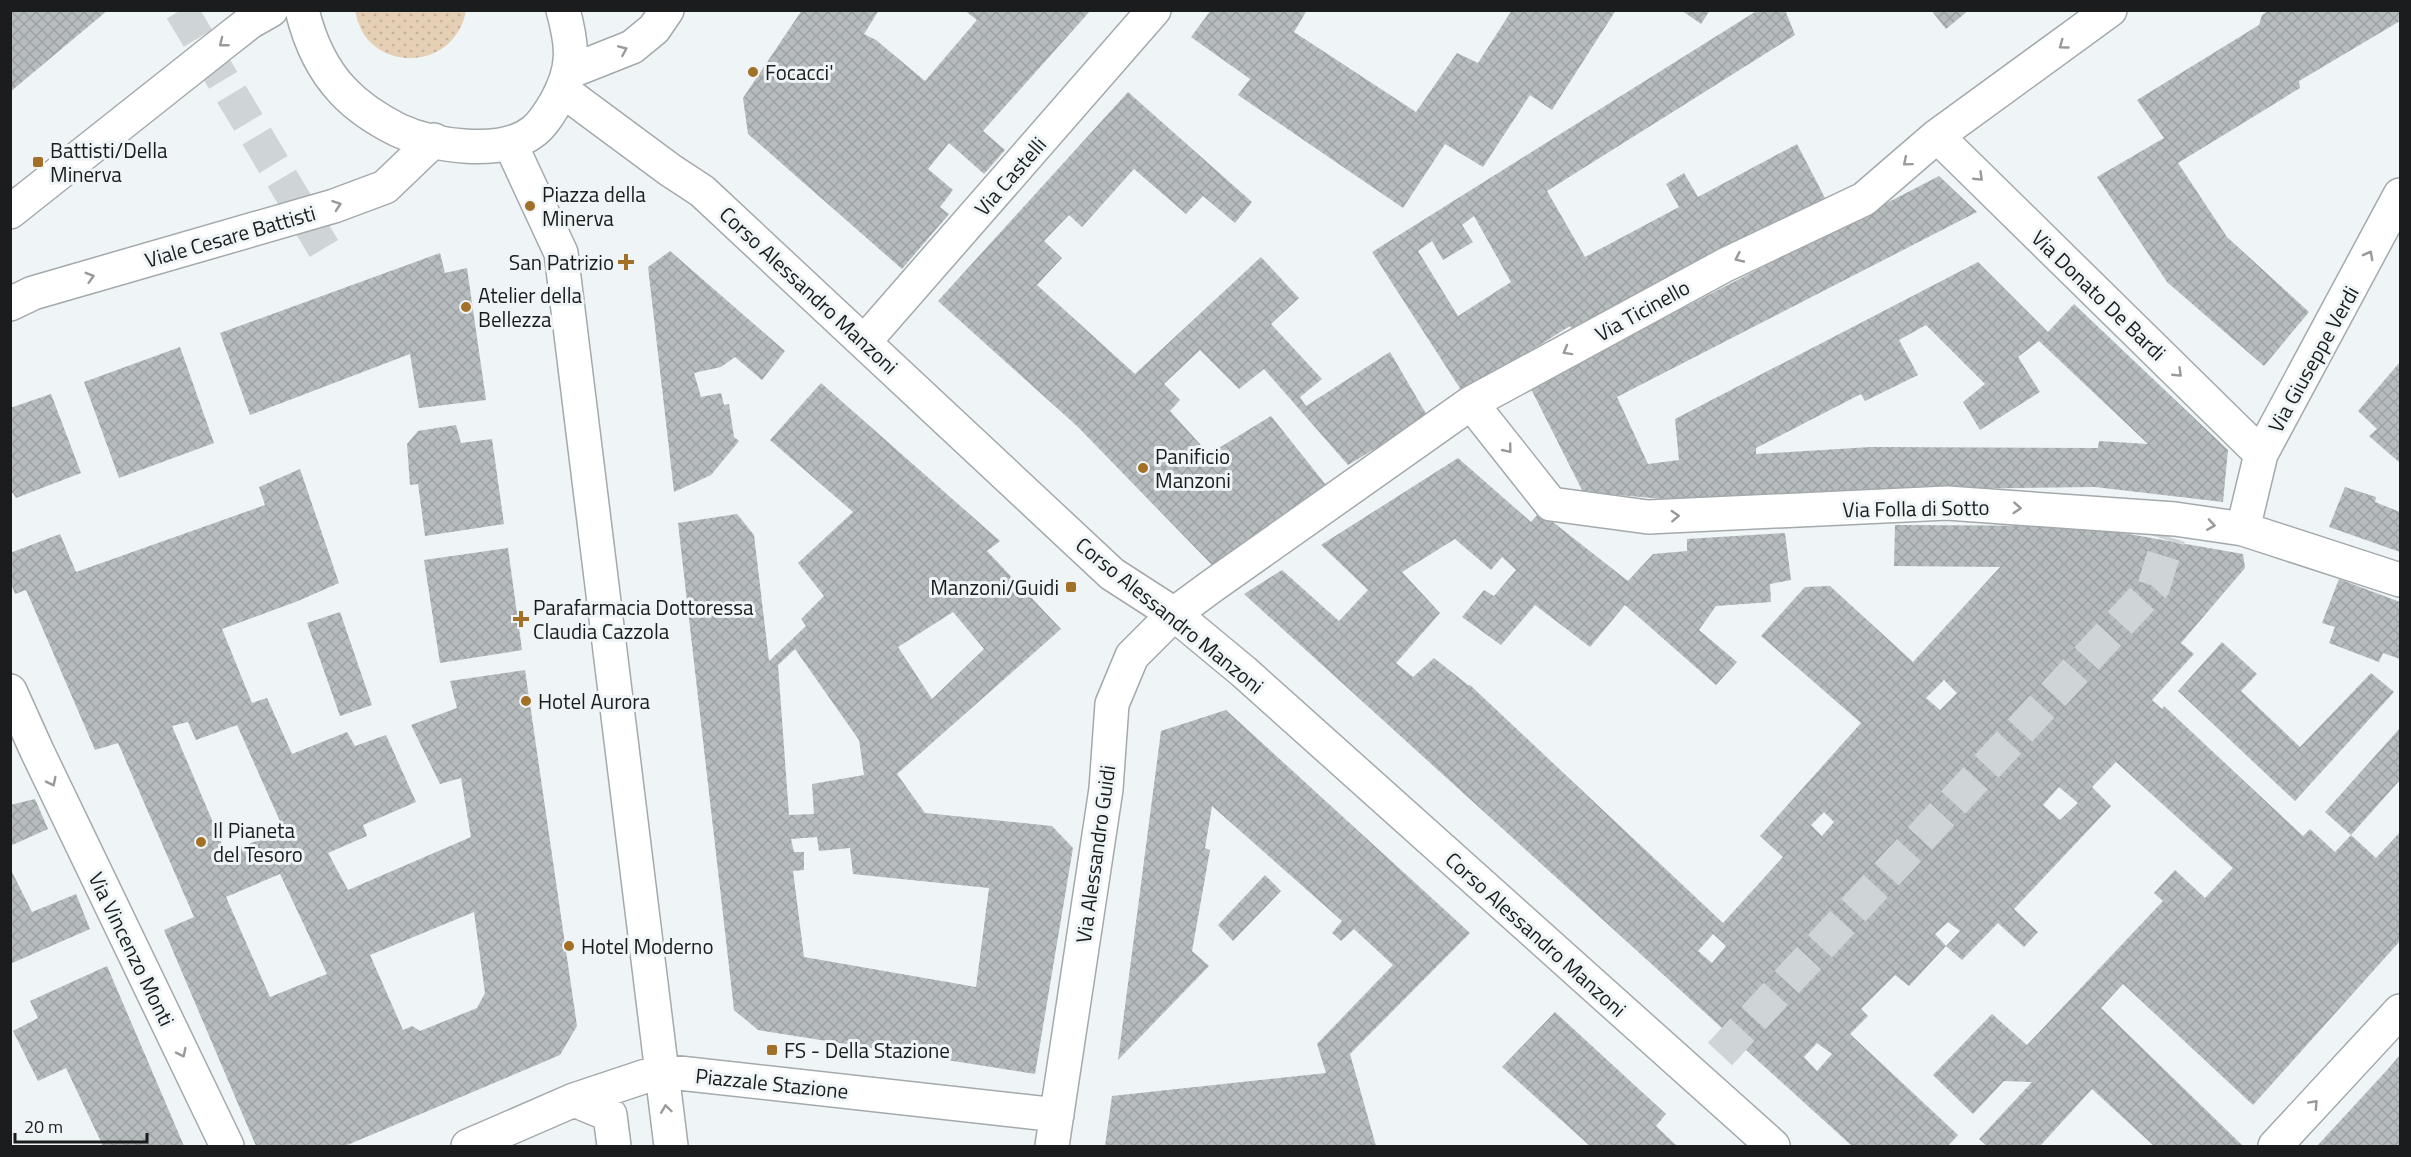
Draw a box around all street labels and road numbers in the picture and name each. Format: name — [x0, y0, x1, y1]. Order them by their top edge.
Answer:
street label: Via Castelli — [966, 129, 1054, 223]
street label: Viale Cesare Battisti — [141, 196, 319, 276]
street label: Corso Alessandro Manzoni — [712, 198, 906, 382]
street label: Via Donato De Bardi — [2024, 222, 2174, 368]
street label: Via Ticinello — [1589, 271, 1695, 349]
street label: Via Giuseppe Verdi — [2259, 280, 2367, 438]
street label: Via Folla di Sotto — [1842, 491, 1990, 525]
street label: Corso Alessandro Manzoni — [1069, 529, 1271, 701]
street label: Via Alessandro Guidi — [1067, 763, 1123, 945]
street label: Corso Alessandro Manzoni — [1438, 844, 1634, 1024]
street label: Via Vincenzo Monti — [81, 866, 183, 1032]
street label: Piazzale Stazione — [694, 1059, 850, 1107]

